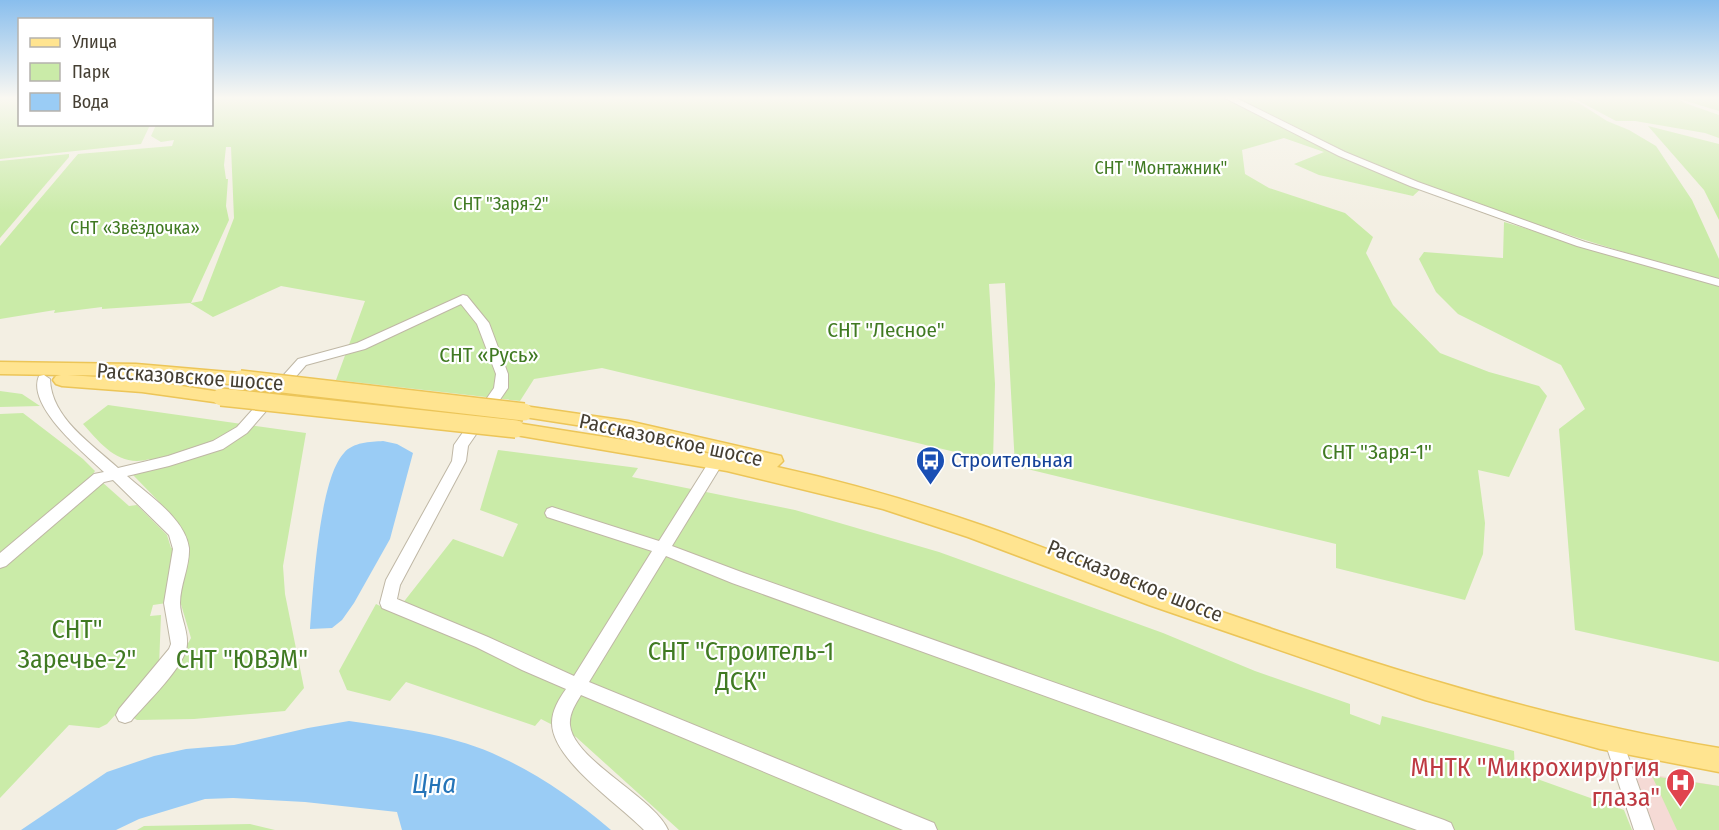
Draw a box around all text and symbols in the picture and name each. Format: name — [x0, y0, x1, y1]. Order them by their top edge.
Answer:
legend — [18, 18, 213, 126]
text: Улица — [71, 31, 117, 53]
text: Парк — [72, 61, 110, 83]
text: Вода — [72, 91, 109, 113]
park label: СНТ "Монтажник" — [1095, 157, 1227, 179]
park label: СНТ "Заря-2" — [453, 193, 549, 215]
park label: СНТ «Звёздочка» — [70, 217, 200, 239]
park label: СНТ "Лесное" — [827, 317, 945, 343]
park label: СНТ «Русь» — [439, 342, 539, 368]
street label: Рассказовское шоссе — [96, 358, 284, 396]
street label: Рассказовское шоссе — [577, 408, 765, 472]
park label: СНТ "Заря-1" — [1322, 439, 1432, 465]
bus stop icon: Строительная — [914, 444, 946, 486]
place label: Строительная — [951, 447, 1073, 473]
street label: Рассказовское шоссе — [1043, 534, 1227, 628]
park label: СНТ" Заречье-2" — [18, 614, 136, 675]
park label: СНТ "Строитель-1 ДСК" — [648, 636, 834, 697]
park label: СНТ "ЮВЭМ" — [176, 644, 308, 675]
place label: МНТК "Микрохирургия глаза" — [1411, 752, 1660, 813]
hospital icon: МНТК "Микрохирургия глаза" — [1665, 766, 1697, 808]
water label: Цна — [412, 768, 456, 800]

